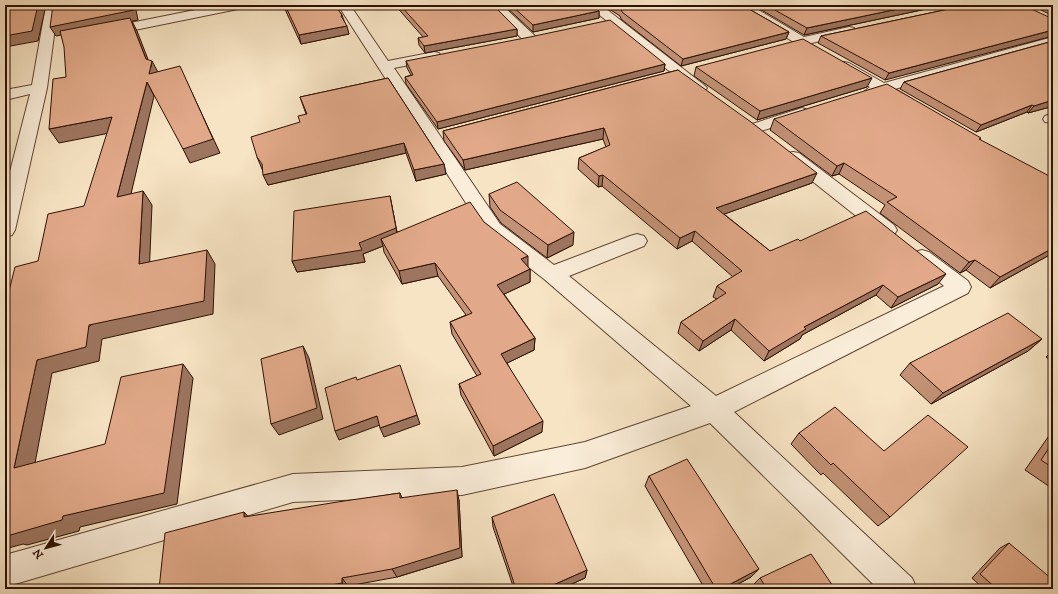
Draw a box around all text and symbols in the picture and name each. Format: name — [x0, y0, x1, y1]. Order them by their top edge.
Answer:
north arrow — [26, 528, 66, 568]
text: N — [30, 546, 47, 561]

